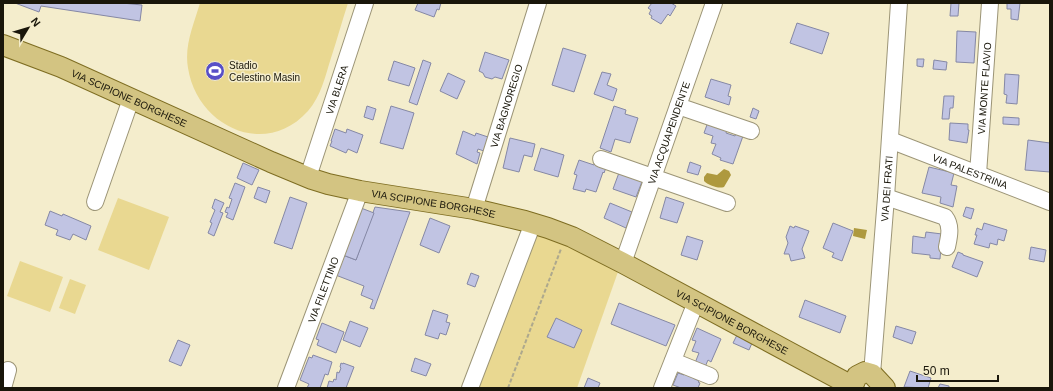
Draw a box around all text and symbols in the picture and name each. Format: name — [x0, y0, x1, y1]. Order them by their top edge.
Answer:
north arrow — [8, 8, 48, 48]
text: N — [29, 15, 43, 29]
street label: VIA MONTE FLAVIO — [976, 42, 993, 135]
sports icon: Stadio Celestino Masin — [204, 60, 226, 82]
place label: Stadio Celestino Masin — [229, 60, 300, 83]
street label: VIA BLERA — [324, 63, 350, 116]
street label: VIA BAGNOREGIO — [488, 63, 525, 149]
street label: VIA SCIPIONE BORGHESE — [70, 67, 189, 129]
street label: VIA ACQUAPENDENTE — [646, 80, 692, 186]
street label: VIA PALESTRINA — [931, 152, 1010, 191]
street label: VIA DEI FRATI — [879, 155, 895, 222]
street label: VIA SCIPIONE BORGHESE — [371, 188, 497, 220]
street label: VIA FILETTINO — [306, 255, 341, 324]
street label: VIA SCIPIONE BORGHESE — [674, 287, 790, 357]
scale bar — [917, 357, 998, 383]
text: 50 m — [923, 364, 950, 378]

